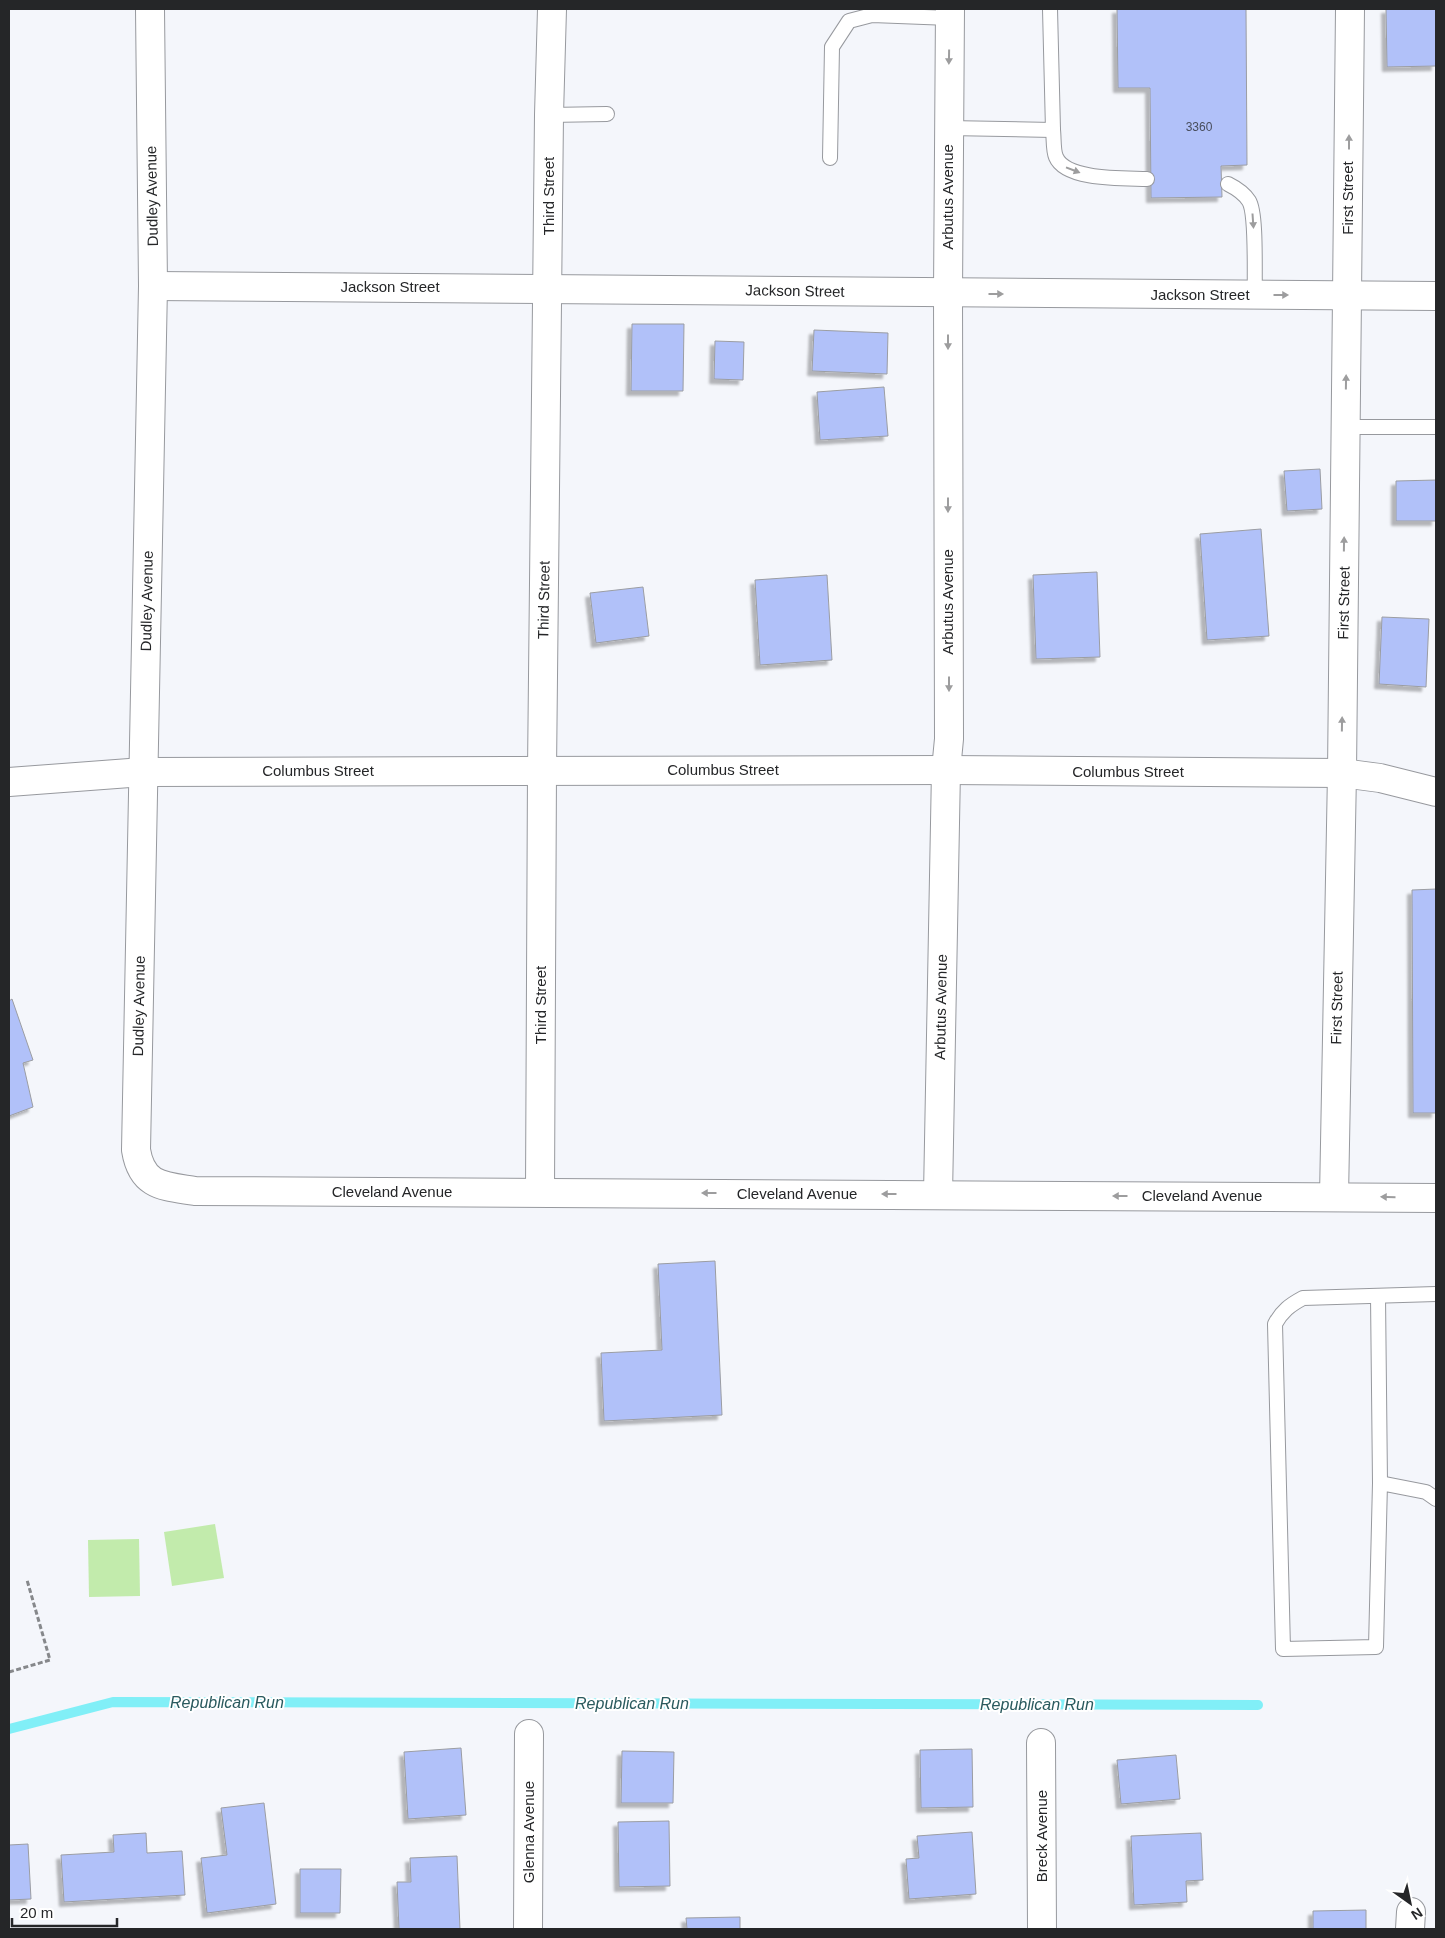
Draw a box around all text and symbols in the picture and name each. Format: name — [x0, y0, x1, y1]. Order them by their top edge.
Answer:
one-way arrow — [945, 50, 953, 66]
house number: 3360 — [1186, 120, 1213, 134]
one-way arrow — [1345, 134, 1353, 150]
street label: Arbutus Avenue — [939, 144, 956, 250]
street label: Dudley Avenue — [142, 146, 161, 246]
street label: Third Street — [540, 156, 557, 235]
street label: First Street — [1339, 161, 1356, 235]
one-way arrow — [1066, 166, 1081, 174]
one-way arrow — [1249, 214, 1257, 230]
street label: Jackson Street — [340, 278, 440, 295]
street label: Jackson Street — [745, 281, 846, 300]
street label: Jackson Street — [1150, 286, 1250, 303]
one-way arrow — [989, 290, 1005, 298]
one-way arrow — [1274, 291, 1290, 299]
one-way arrow — [944, 334, 952, 350]
one-way arrow — [1342, 373, 1350, 389]
one-way arrow — [944, 497, 952, 513]
one-way arrow — [1340, 536, 1348, 552]
street label: Arbutus Avenue — [939, 549, 956, 655]
street label: Dudley Avenue — [137, 551, 156, 651]
street label: Third Street — [534, 560, 553, 639]
street label: First Street — [1334, 565, 1353, 640]
one-way arrow — [945, 677, 953, 693]
one-way arrow — [1338, 716, 1346, 732]
street label: Columbus Street — [667, 761, 780, 778]
street label: Columbus Street — [262, 762, 375, 779]
street label: Columbus Street — [1072, 763, 1185, 780]
street label: Arbutus Avenue — [931, 954, 950, 1060]
street label: Dudley Avenue — [129, 956, 148, 1056]
street label: Third Street — [532, 965, 549, 1044]
street label: First Street — [1327, 970, 1346, 1045]
street label: Cleveland Avenue — [332, 1183, 452, 1200]
street label: Cleveland Avenue — [737, 1185, 857, 1202]
street label: Cleveland Avenue — [1142, 1187, 1262, 1204]
one-way arrow — [701, 1189, 717, 1197]
one-way arrow — [881, 1190, 897, 1198]
one-way arrow — [1112, 1192, 1128, 1200]
one-way arrow — [1379, 1193, 1395, 1201]
water label: Republican Run — [170, 1694, 284, 1711]
water label: Republican Run — [575, 1695, 689, 1712]
water label: Republican Run — [980, 1696, 1094, 1713]
street label: Glenna Avenue — [520, 1781, 537, 1883]
street label: Breck Avenue — [1033, 1790, 1050, 1882]
north arrow — [1385, 1878, 1435, 1928]
scale bar — [12, 1896, 118, 1928]
text: 20 m — [20, 1904, 53, 1921]
text: N — [1408, 1904, 1426, 1923]

